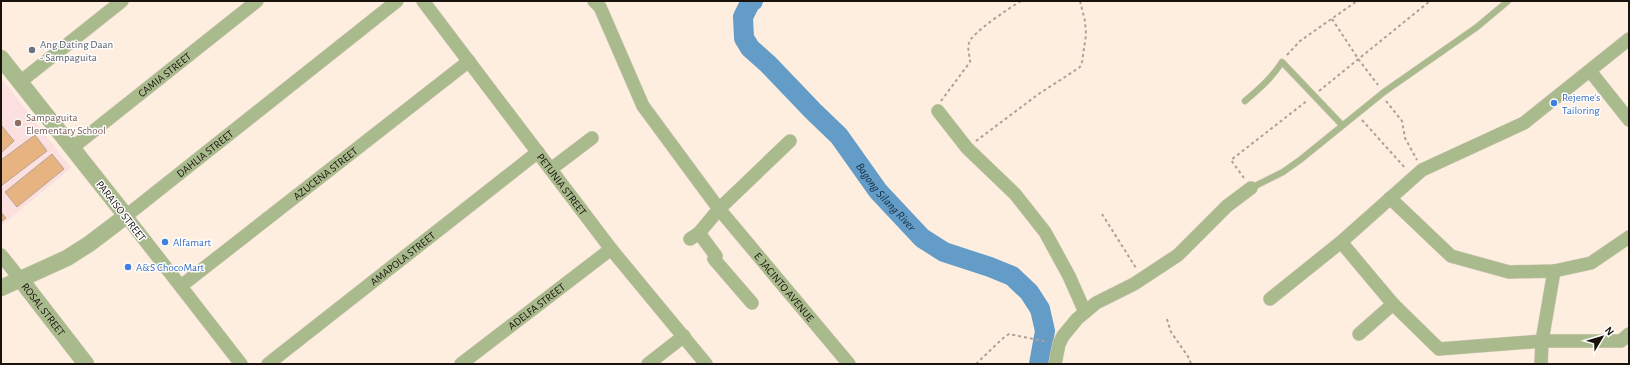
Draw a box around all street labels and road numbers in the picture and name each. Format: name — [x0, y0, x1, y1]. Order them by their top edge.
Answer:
street label: CAMIA STREET — [136, 50, 194, 99]
street label: DAHLIA STREET — [174, 127, 236, 179]
street label: AZUCENA STREET — [291, 145, 360, 202]
street label: PETUNIA STREET — [535, 151, 589, 218]
street label: PARAISO STREET — [94, 179, 148, 244]
street label: AMAPOLA STREET — [368, 229, 438, 287]
street label: E. JACINTO AVENUE — [752, 250, 817, 324]
street label: ROSAL STREET — [20, 281, 68, 338]
street label: ADELFA STREET — [506, 281, 567, 331]

